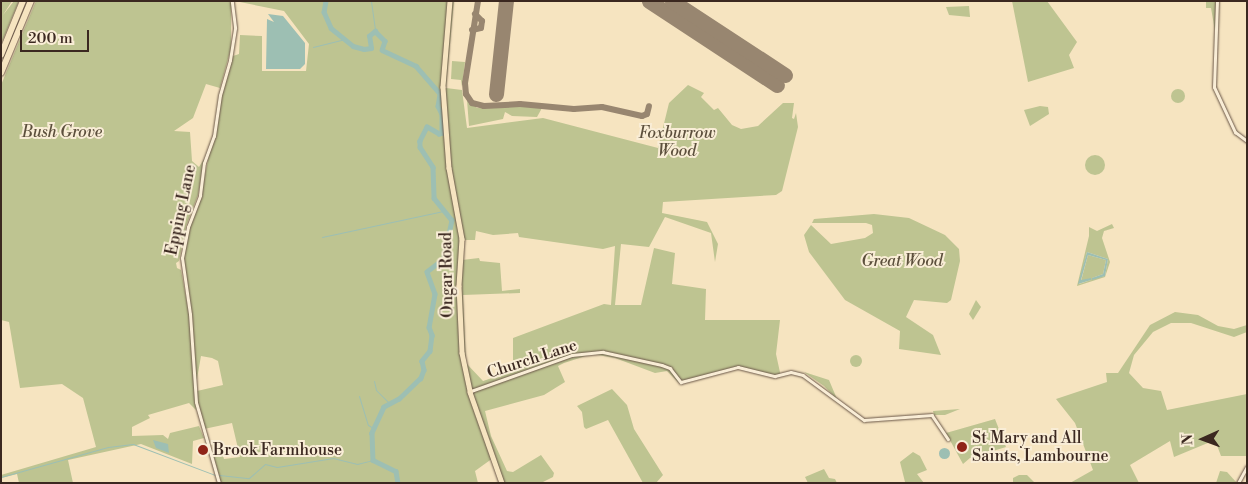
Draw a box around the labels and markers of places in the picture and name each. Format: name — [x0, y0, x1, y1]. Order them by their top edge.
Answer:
place label: St Mary and All Saints, Lambourne — [972, 428, 1108, 466]
place label: Brook Farmhouse — [213, 440, 342, 460]
marker: St Mary and All Saints, Lambourne — [956, 441, 968, 453]
marker: Brook Farmhouse — [197, 444, 209, 456]

